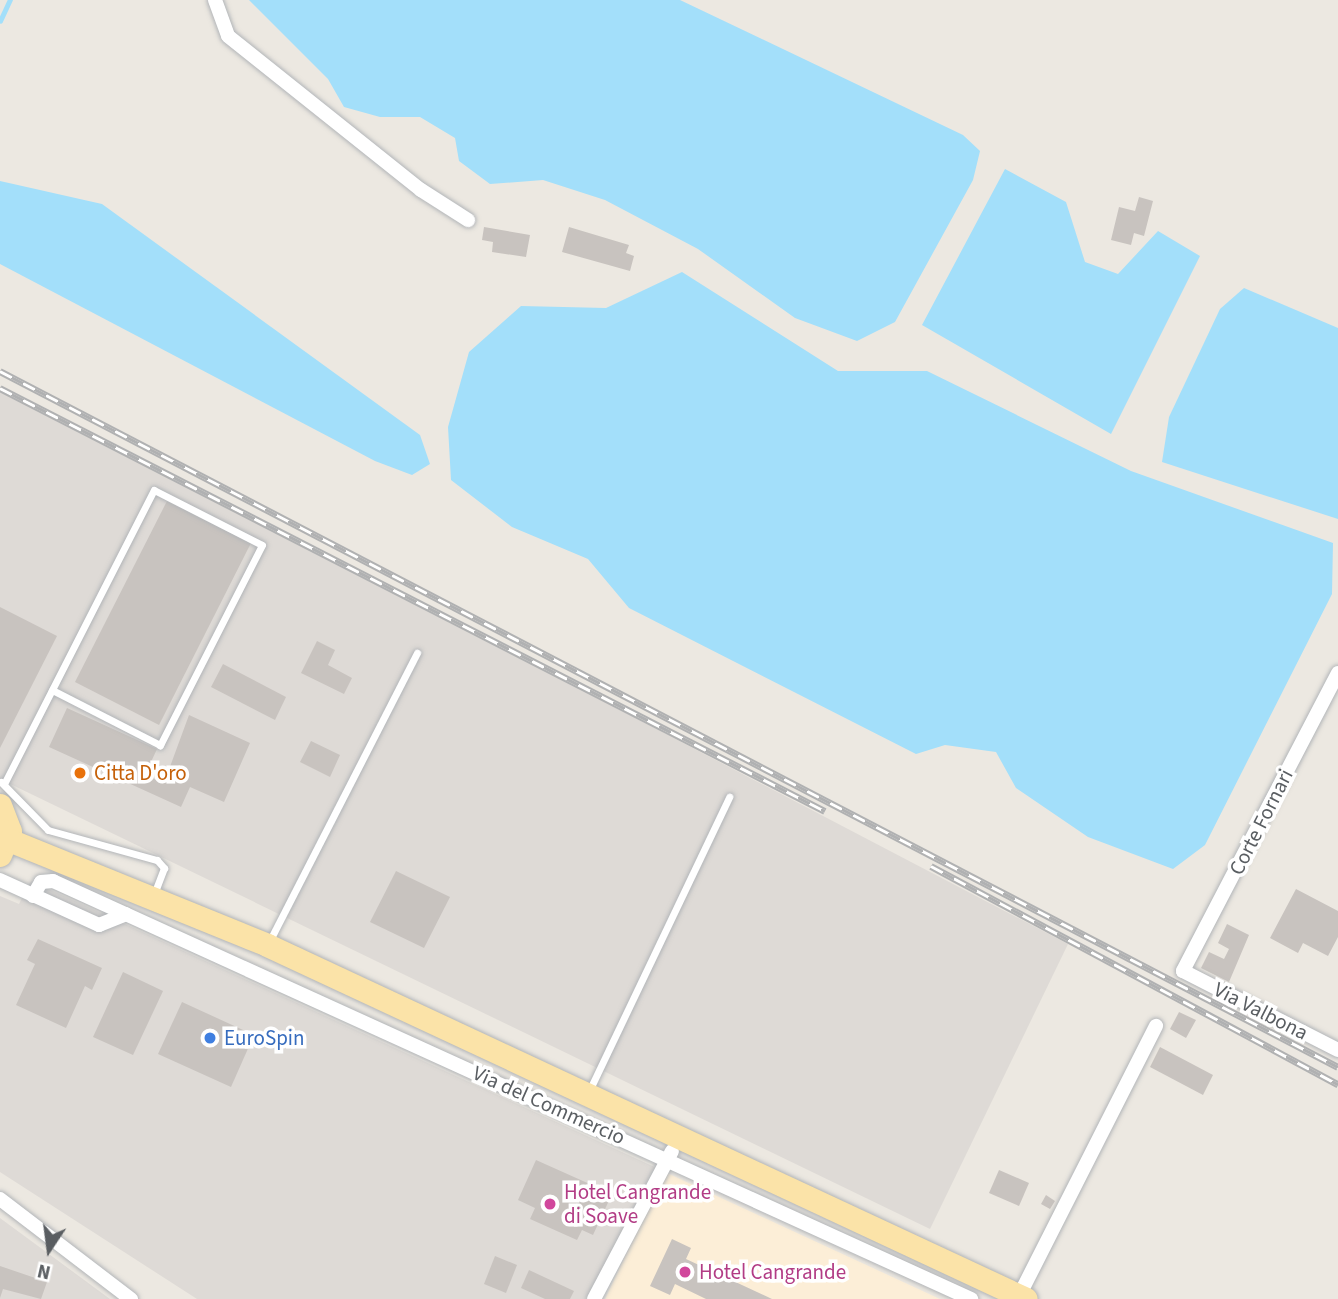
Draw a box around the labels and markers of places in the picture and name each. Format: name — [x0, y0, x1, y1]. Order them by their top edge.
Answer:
place label: Citta D'oro — [94, 760, 187, 786]
marker: Citta D'oro — [72, 765, 88, 781]
place label: EuroSpin — [224, 1025, 304, 1051]
marker: EuroSpin — [202, 1030, 218, 1046]
place label: Hotel Cangrande di Soave — [564, 1179, 711, 1229]
marker: Hotel Cangrande di Soave — [542, 1196, 558, 1212]
place label: Hotel Cangrande — [699, 1259, 846, 1285]
marker: Hotel Cangrande — [677, 1264, 693, 1280]

